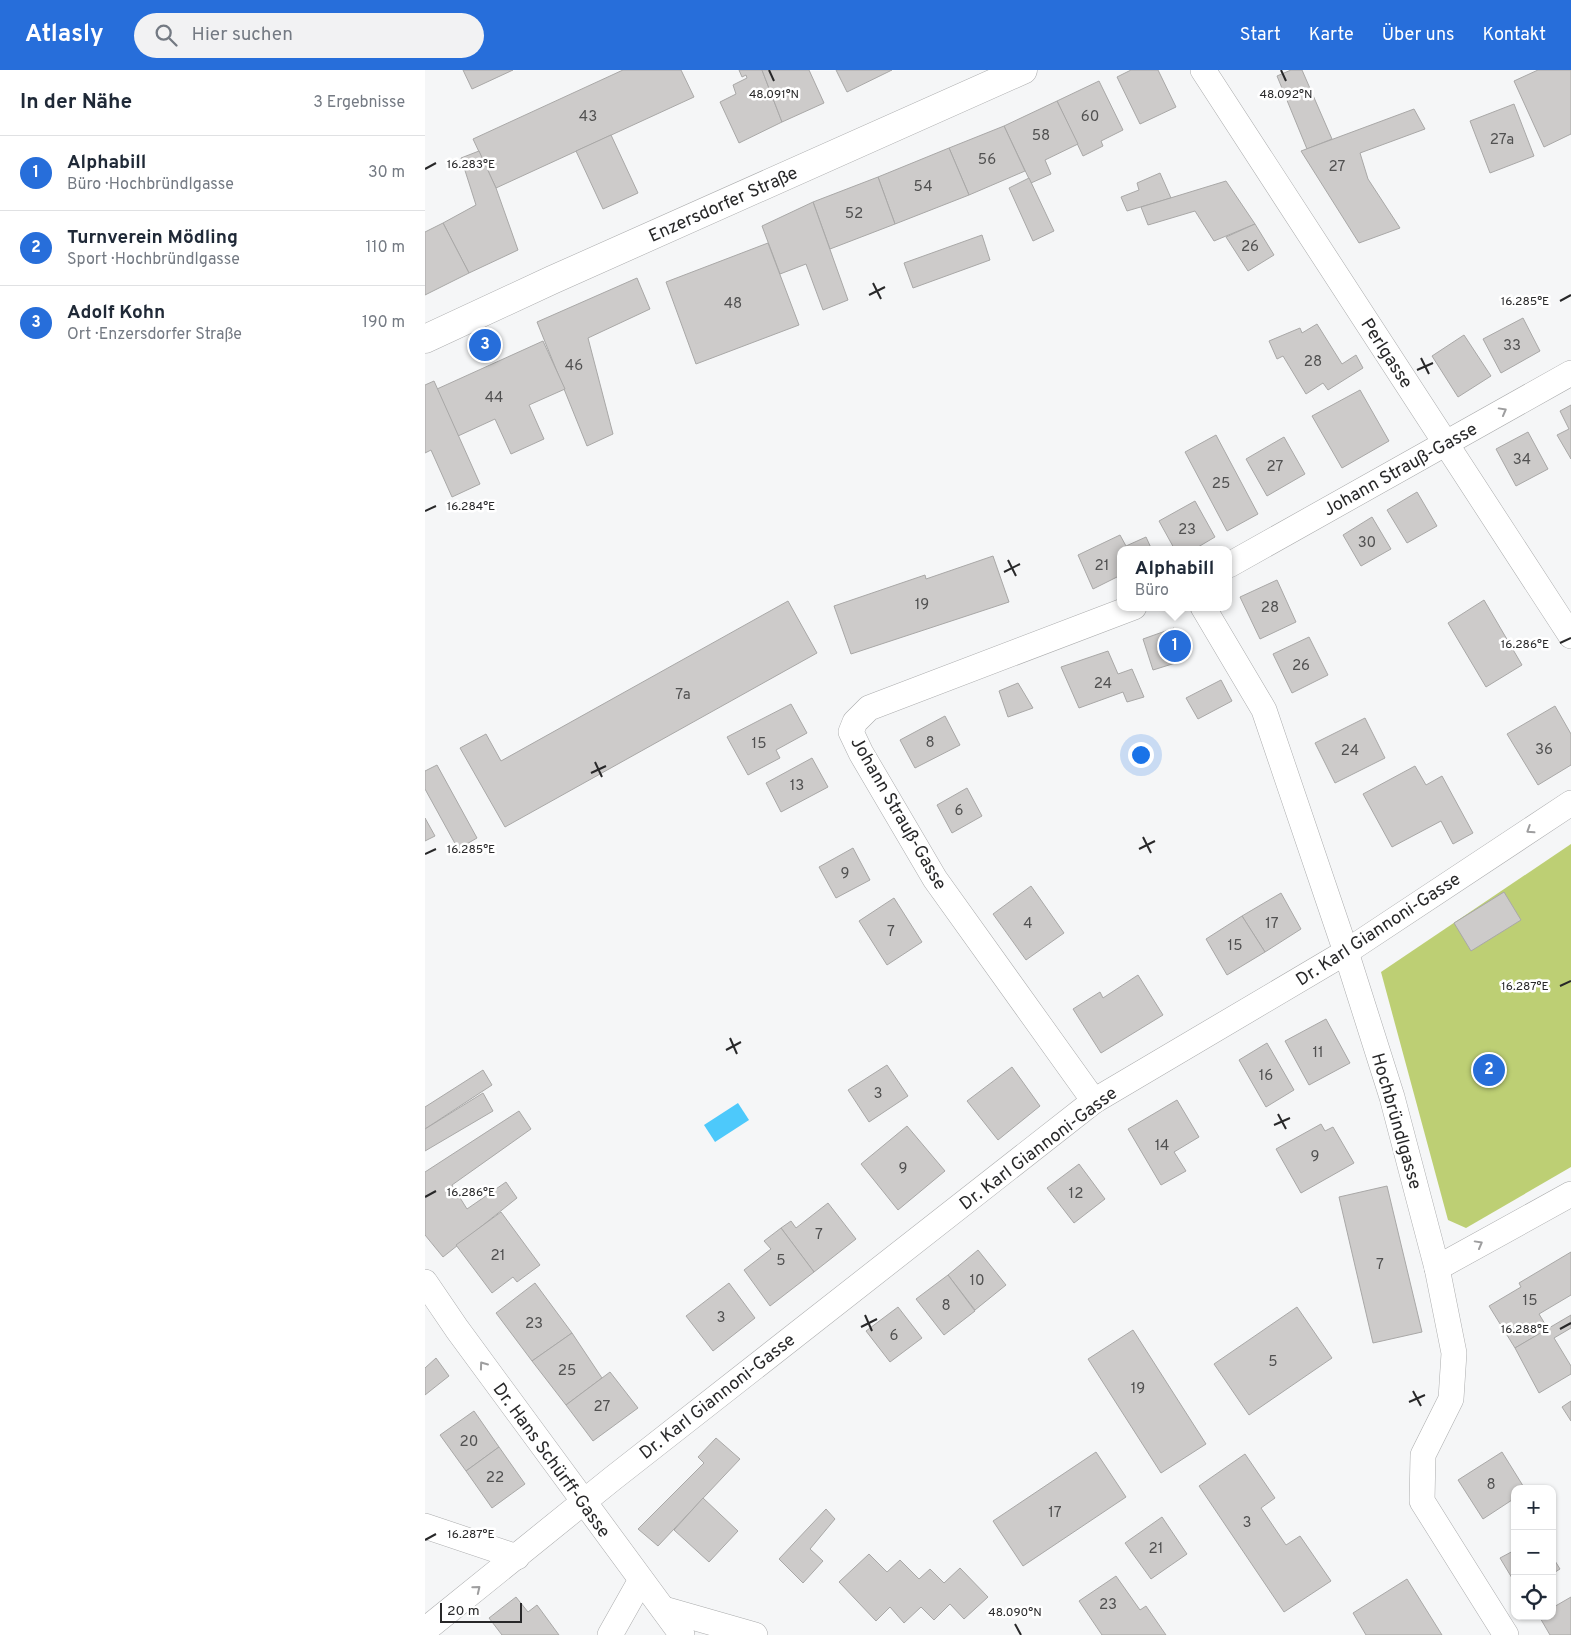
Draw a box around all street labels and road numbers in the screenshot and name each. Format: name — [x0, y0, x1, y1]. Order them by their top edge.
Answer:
street label: Enzersdorfer Straße — [645, 162, 802, 249]
street label: Perlgasse — [1355, 314, 1417, 393]
street label: Johann Strauß-Gasse — [1319, 418, 1482, 522]
street label: Johann Strauß-Gasse — [844, 733, 951, 894]
street label: Dr. Karl Giannoni-Gasse — [1292, 868, 1466, 992]
street label: Hochbründlgasse — [1365, 1051, 1426, 1192]
street label: Dr. Karl Giannoni-Gasse — [955, 1082, 1122, 1216]
street label: Dr. Karl Giannoni-Gasse — [635, 1329, 801, 1465]
street label: Dr. Hans Schürff-Gasse — [487, 1379, 615, 1543]

